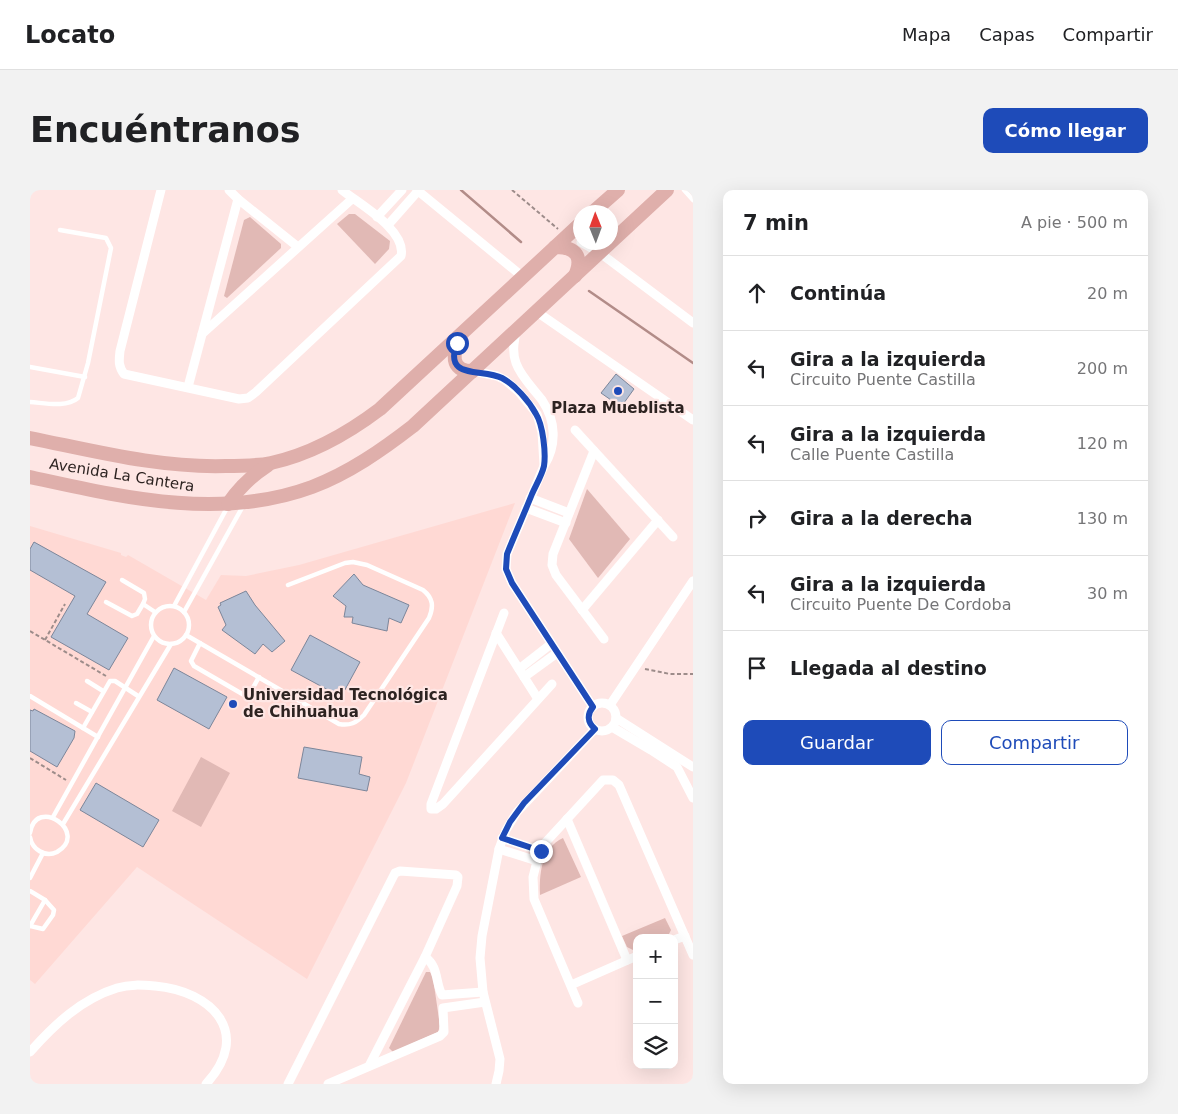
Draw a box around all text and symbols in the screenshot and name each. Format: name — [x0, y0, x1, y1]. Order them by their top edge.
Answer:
text: Locato — [25, 21, 115, 49]
text: Mapa — [902, 24, 951, 45]
text: Capas — [979, 24, 1035, 45]
text: Compartir — [1063, 24, 1153, 45]
button: Cómo llegar — [983, 108, 1148, 153]
text: Encuéntranos — [30, 110, 301, 150]
north arrow — [573, 205, 618, 250]
text: 7 min — [743, 211, 809, 235]
text: A pie · 500 m — [1021, 213, 1128, 232]
icon: ahead — [743, 279, 771, 307]
text: Continúa — [790, 282, 886, 304]
text: 20 m — [1087, 284, 1128, 303]
route start — [446, 332, 469, 355]
text: Gira a la izquierda — [790, 348, 986, 370]
icon: left — [743, 354, 771, 382]
text: 200 m — [1077, 359, 1128, 378]
text: Circuito Puente Castilla — [790, 370, 976, 389]
marker: Plaza Mueblista — [612, 385, 624, 397]
place label: Plaza Mueblista — [551, 399, 685, 417]
text: Gira a la izquierda — [790, 423, 986, 445]
icon: left — [743, 429, 771, 457]
text: 120 m — [1077, 434, 1128, 453]
text: Calle Puente Castilla — [790, 445, 954, 464]
street label: Avenida La Cantera — [48, 455, 196, 495]
icon: right — [743, 504, 771, 532]
text: Gira a la derecha — [790, 507, 973, 529]
text: 130 m — [1077, 509, 1128, 528]
text: Gira a la izquierda — [790, 573, 986, 595]
icon: left — [743, 579, 771, 607]
text: 30 m — [1087, 584, 1128, 603]
text: Circuito Puente De Cordoba — [790, 595, 1011, 614]
icon: arrive — [743, 654, 771, 682]
text: Llegada al destino — [790, 657, 987, 679]
place label: Universidad Tecnológica de Chihuahua — [243, 686, 448, 721]
marker: Universidad Tecnológica de Chihuahua — [227, 698, 239, 710]
button: Guardar — [743, 720, 931, 765]
button: Compartir — [941, 720, 1128, 765]
route end — [530, 840, 553, 863]
map controls — [633, 934, 678, 1069]
button: + — [633, 934, 678, 979]
button: − — [633, 979, 678, 1024]
button: layers — [633, 1024, 678, 1069]

